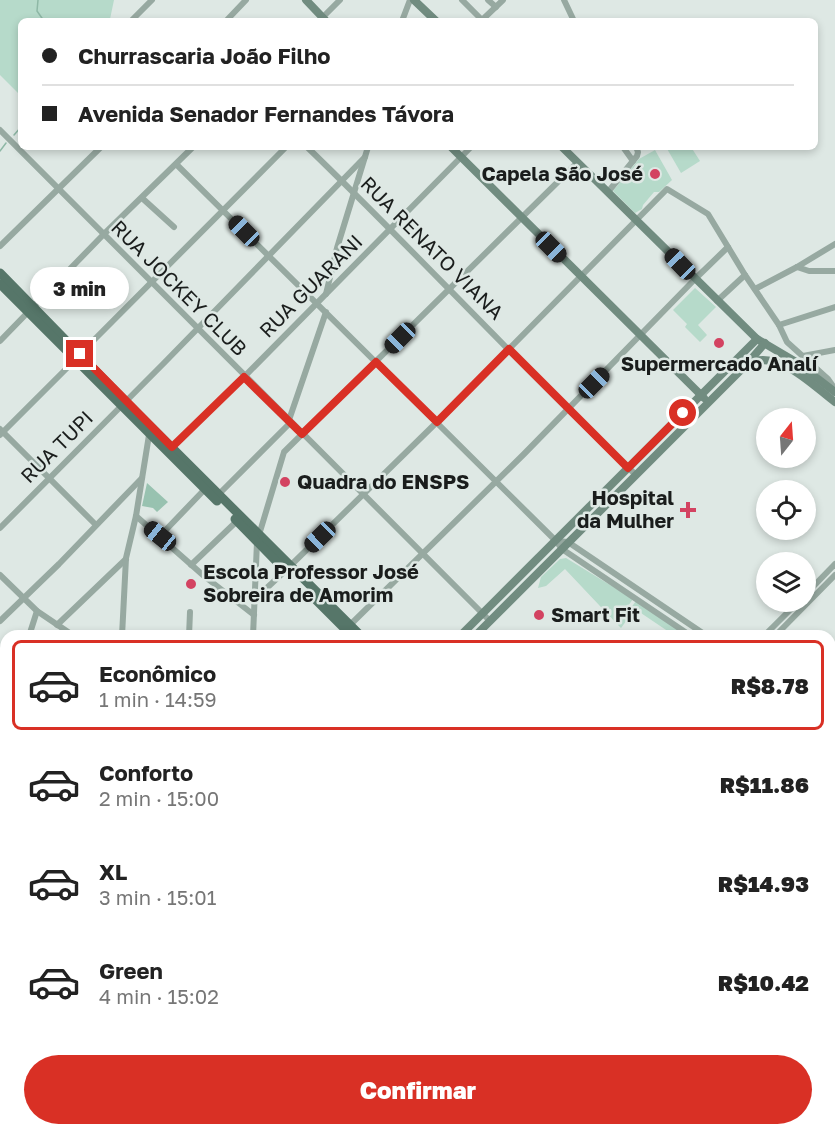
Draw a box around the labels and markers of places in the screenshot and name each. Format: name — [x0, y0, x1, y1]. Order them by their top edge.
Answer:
place label: Capela São José — [481, 161, 643, 185]
marker: Capela São José — [648, 167, 662, 181]
marker: Supermercado Analí — [712, 336, 726, 350]
place label: Supermercado Analí — [621, 351, 819, 375]
place label: Quadra do ENSPS — [297, 469, 469, 493]
marker: Quadra do ENSPS — [278, 475, 292, 489]
place label: Hospital da Mulher — [577, 485, 674, 532]
marker: Hospital da Mulher — [679, 501, 697, 519]
place label: Escola Professor José Sobreira de Amorim — [203, 559, 419, 606]
marker: Escola Professor José Sobreira de Amorim — [184, 577, 198, 591]
place label: Smart Fit — [551, 602, 640, 626]
marker: Smart Fit — [532, 608, 546, 622]

